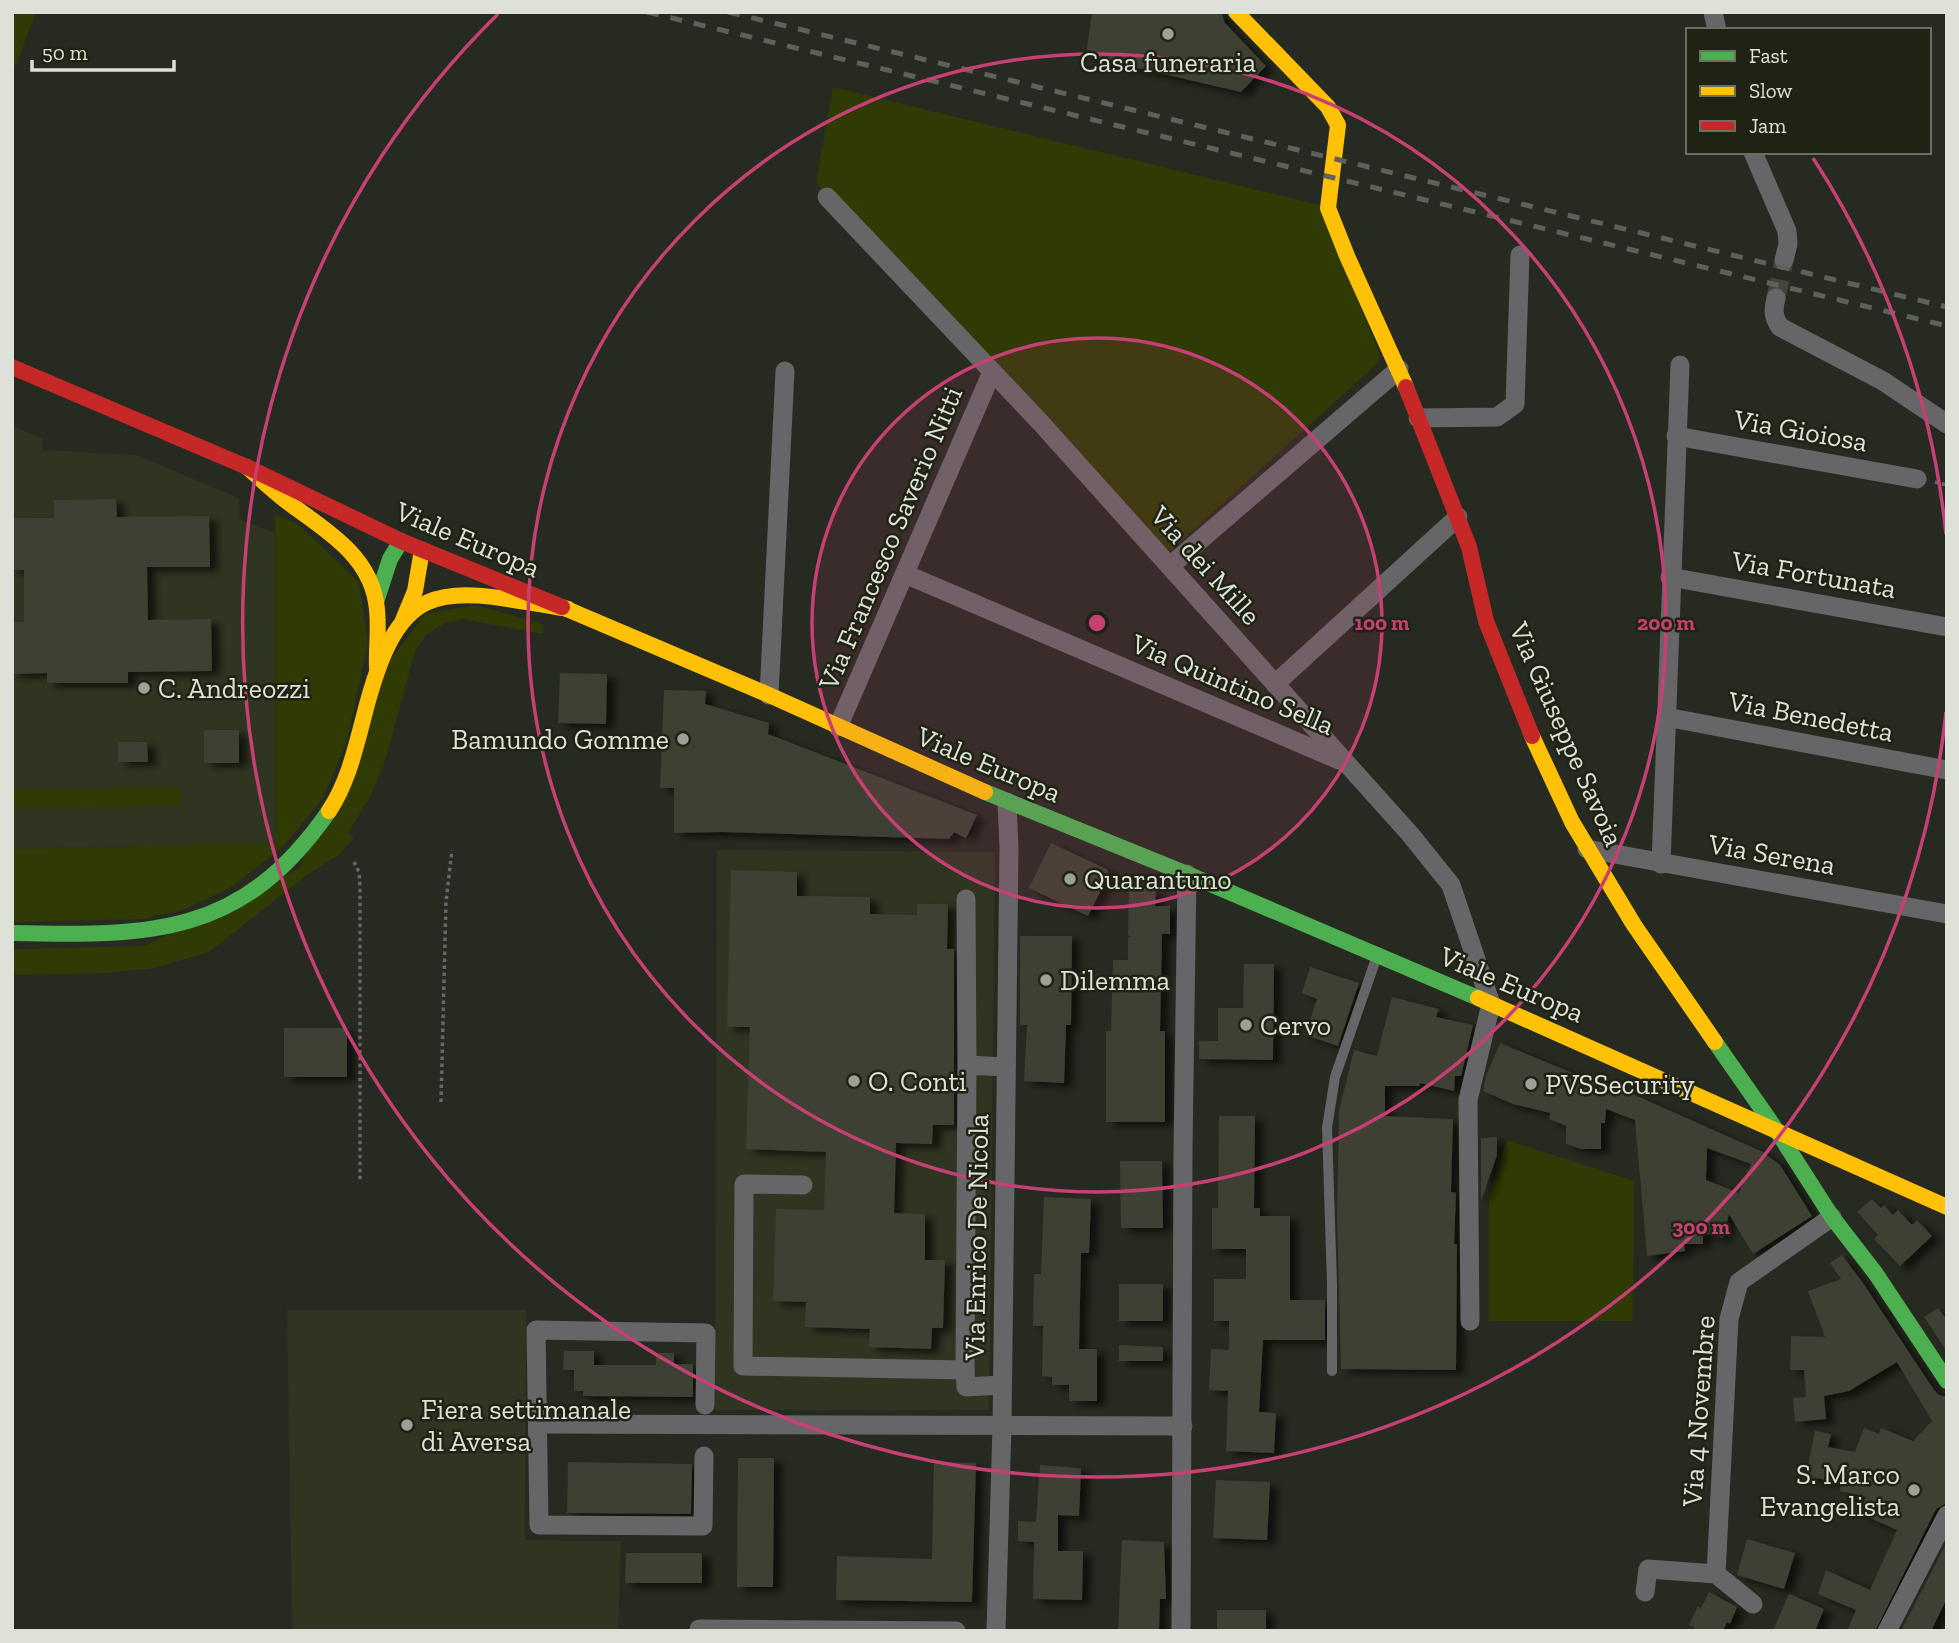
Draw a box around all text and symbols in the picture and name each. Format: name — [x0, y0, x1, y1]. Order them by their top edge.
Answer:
marker: Casa funeraria — [1160, 26, 1176, 42]
scale bar — [32, 28, 173, 72]
legend — [1686, 28, 1931, 154]
text: 50 m — [42, 40, 88, 65]
text: Fast — [1749, 43, 1788, 68]
place label: Casa funeraria — [1080, 46, 1256, 79]
text: Slow — [1749, 78, 1792, 103]
text: Jam — [1749, 113, 1786, 138]
street label: Via Francesco Saverio Nitti — [811, 382, 969, 696]
street label: Via Gioiosa — [1731, 402, 1871, 459]
street label: Viale Europa — [390, 494, 545, 585]
street label: Via dei Mille — [1143, 498, 1268, 632]
street label: Via Fortunata — [1728, 544, 1899, 605]
text: 100 m — [1355, 610, 1410, 635]
text: 200 m — [1637, 610, 1695, 635]
centre of rings — [1085, 611, 1109, 635]
street label: Via Giuseppe Savoia — [1502, 616, 1631, 852]
street label: Via Quintino Sella — [1126, 626, 1340, 742]
place label: C. Andreozzi — [158, 672, 310, 705]
marker: C. Andreozzi — [136, 680, 152, 696]
street label: Via Benedetta — [1725, 684, 1897, 749]
street label: Viale Europa — [911, 719, 1066, 810]
place label: Bamundo Gomme — [451, 723, 669, 756]
marker: Bamundo Gomme — [675, 731, 691, 747]
street label: Via Serena — [1705, 827, 1838, 882]
place label: Quarantuno — [1084, 863, 1232, 896]
marker: Quarantuno — [1062, 871, 1078, 887]
street label: Viale Europa — [1434, 939, 1589, 1030]
place label: Dilemma — [1060, 964, 1171, 997]
marker: Dilemma — [1038, 972, 1054, 988]
place label: Cervo — [1260, 1009, 1331, 1042]
marker: Cervo — [1238, 1017, 1254, 1033]
place label: O. Conti — [868, 1065, 967, 1098]
place label: PVSSecurity — [1545, 1068, 1695, 1101]
marker: O. Conti — [846, 1073, 862, 1089]
marker: PVSSecurity — [1523, 1076, 1539, 1092]
street label: Via Enrico De Nicola — [958, 1113, 995, 1362]
text: 300 m — [1672, 1214, 1730, 1239]
street label: Via 4 Novembre — [1675, 1314, 1722, 1509]
place label: Fiera settimanale di Aversa — [421, 1393, 631, 1458]
marker: Fiera settimanale di Aversa — [399, 1417, 415, 1433]
place label: S. Marco Evangelista — [1760, 1458, 1900, 1523]
marker: S. Marco Evangelista — [1906, 1482, 1922, 1498]

